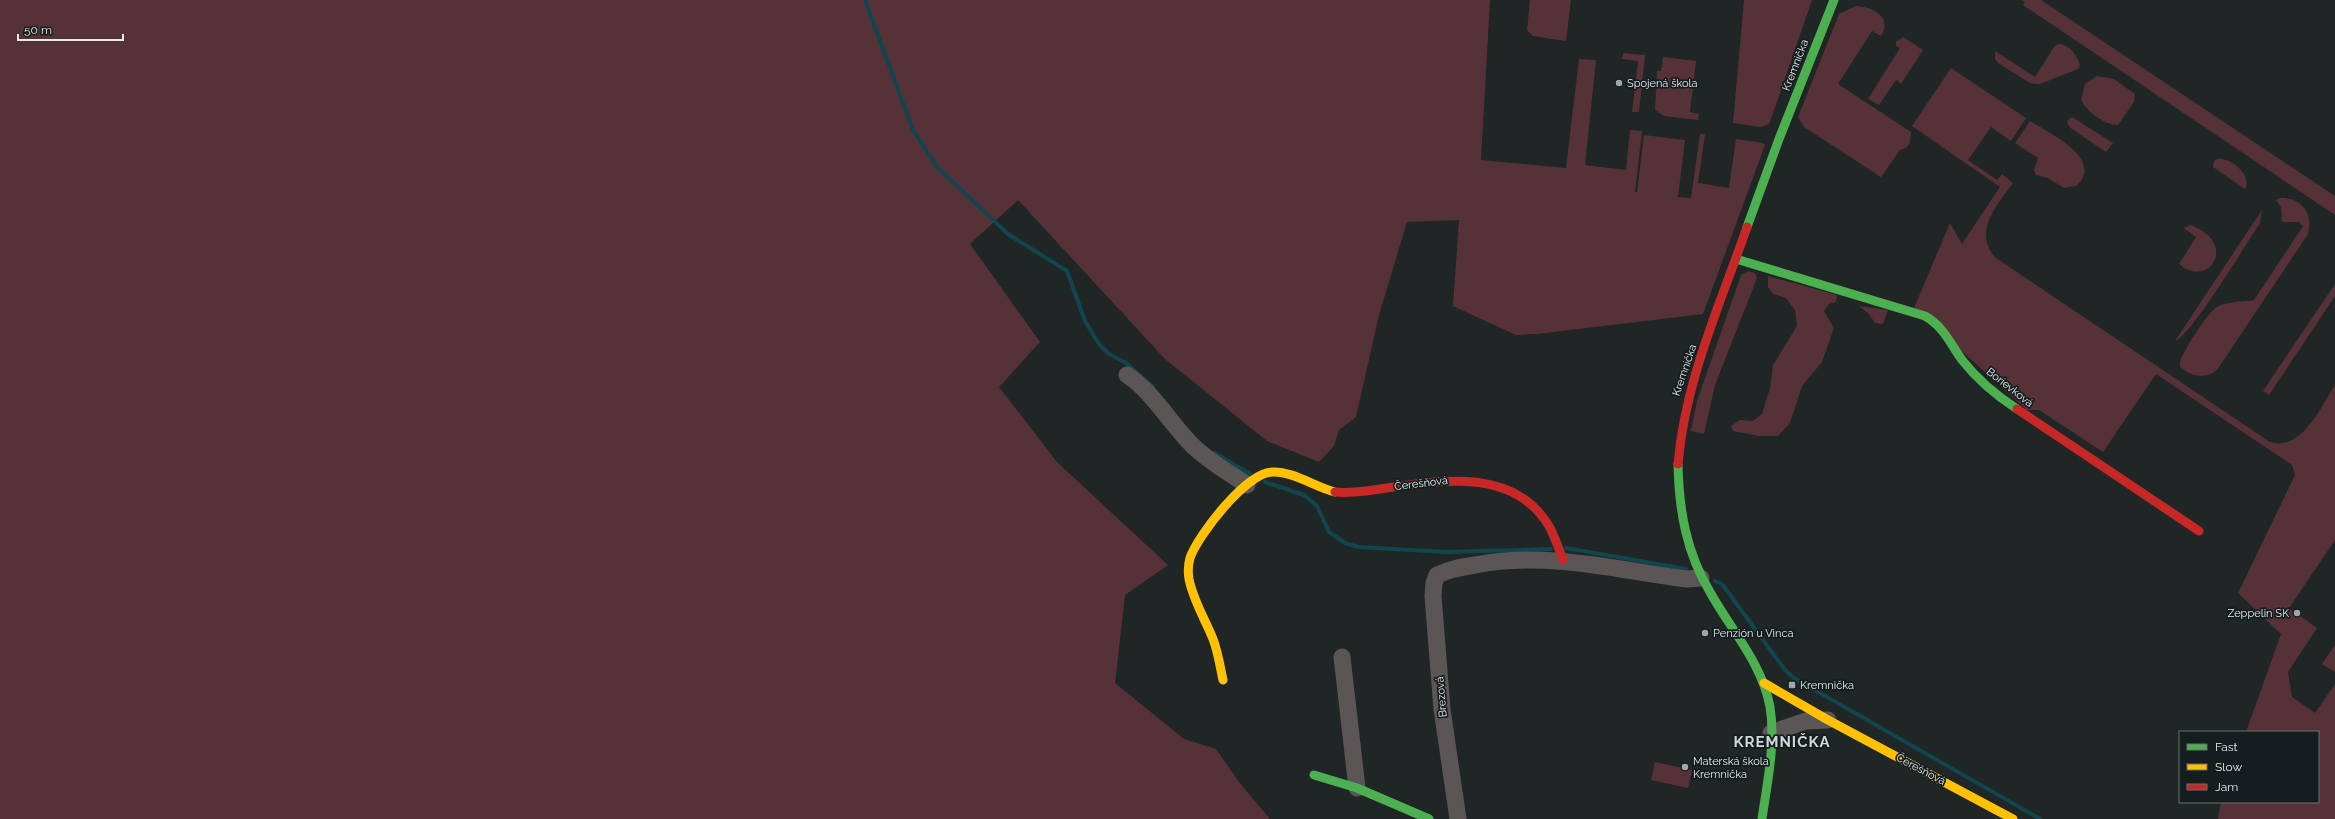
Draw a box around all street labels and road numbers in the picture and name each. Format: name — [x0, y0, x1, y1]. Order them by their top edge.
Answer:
street label: Kremnička — [1780, 38, 1811, 93]
street label: Kremnička — [1670, 343, 1699, 398]
street label: Borievková — [1984, 365, 2036, 410]
street label: Čerešňová — [1393, 473, 1449, 493]
street label: Brezová — [1433, 676, 1450, 718]
street label: Čerešňová — [1894, 750, 1948, 788]

